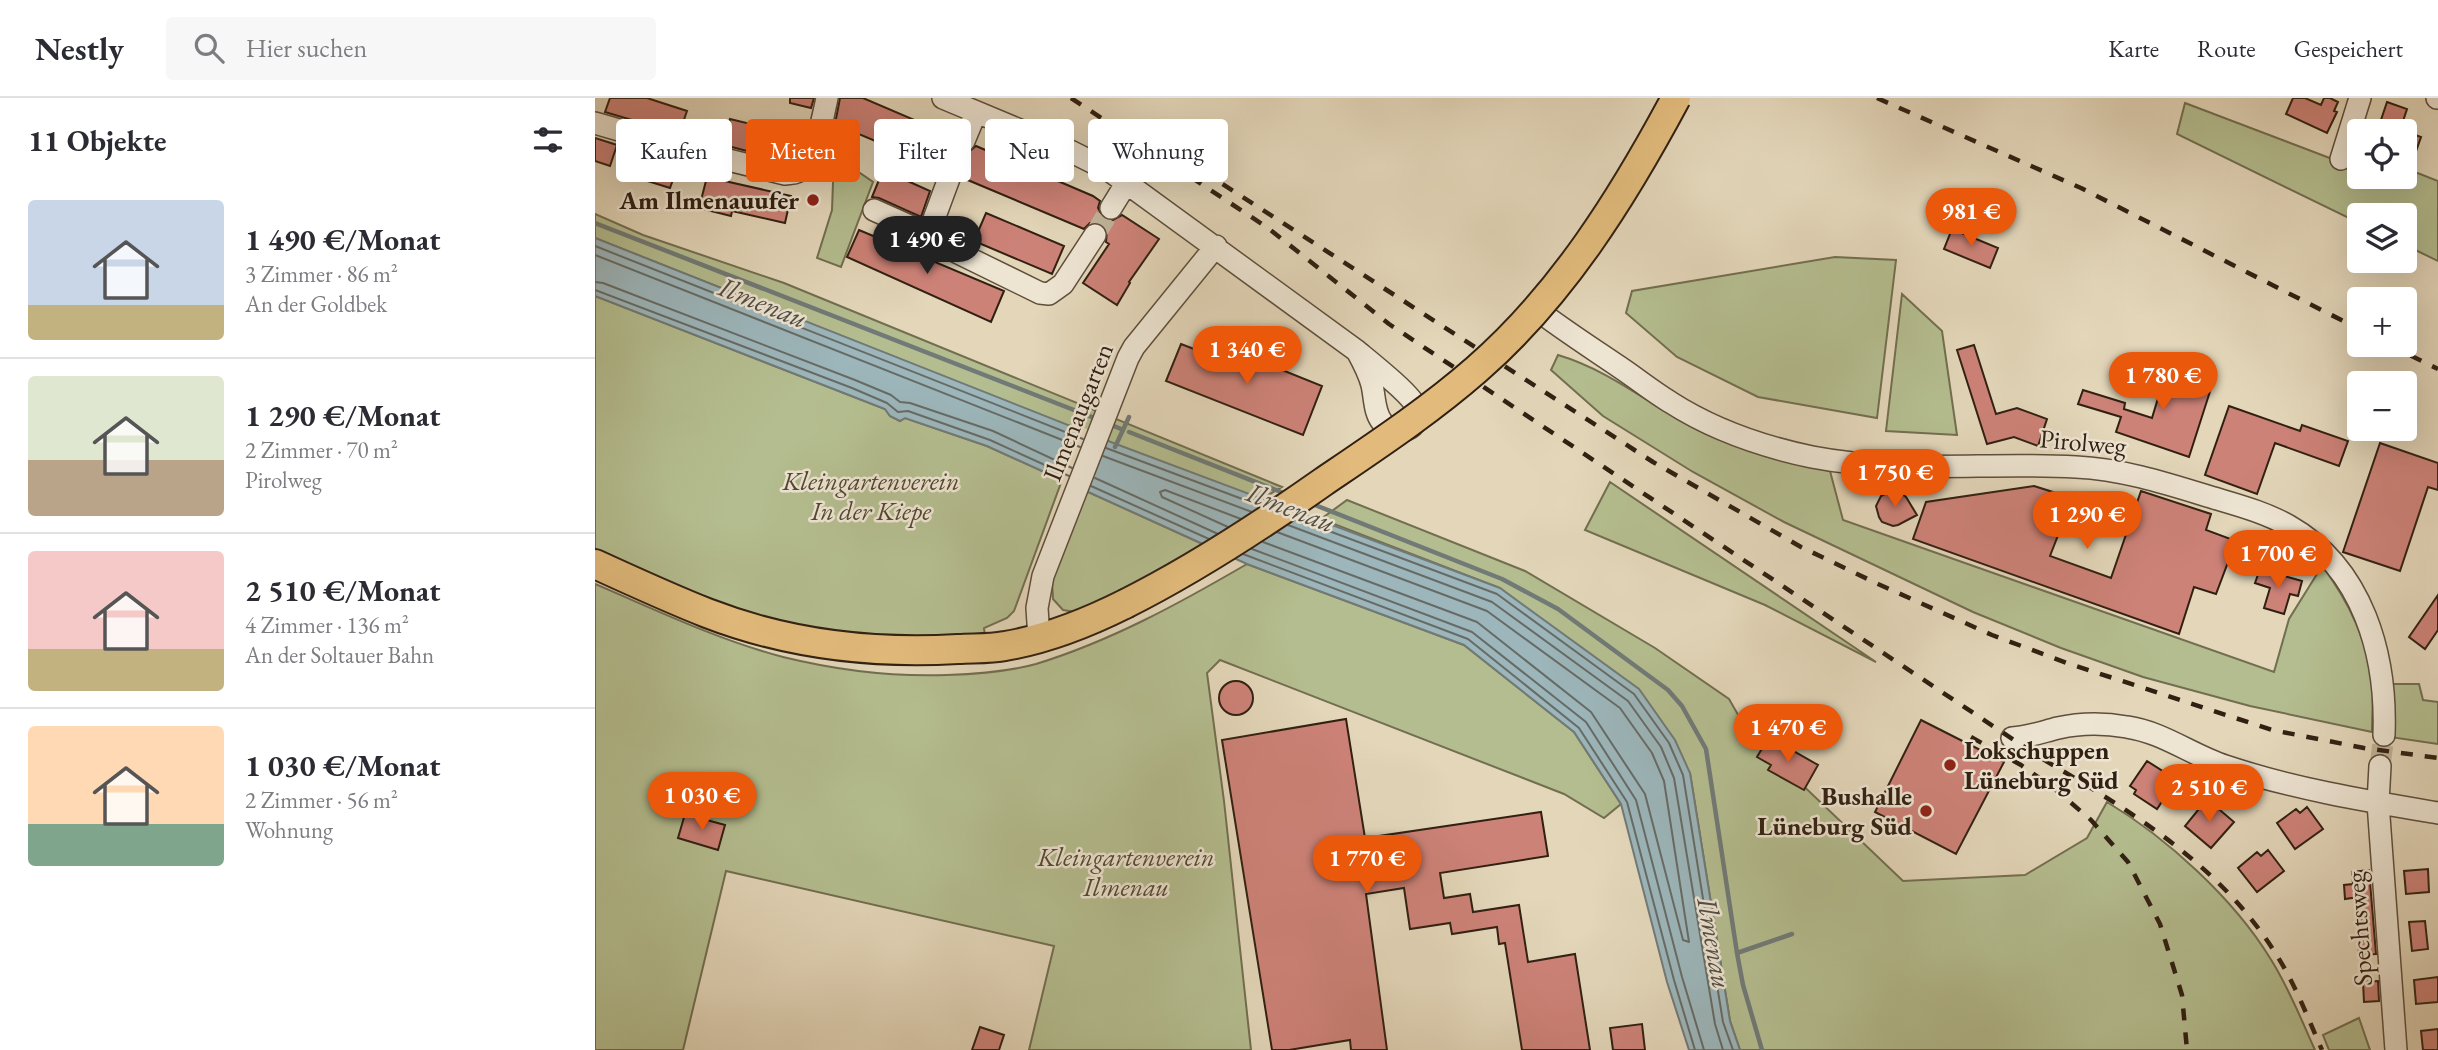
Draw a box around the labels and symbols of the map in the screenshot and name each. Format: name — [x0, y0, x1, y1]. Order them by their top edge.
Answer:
place label: Am Ilmenauufer — [618, 183, 799, 217]
pin: 981 € — [1922, 188, 2020, 248]
marker: Am Ilmenauufer — [805, 192, 821, 208]
pin: 1 490 € — [862, 216, 992, 276]
water label: Ilmenau — [713, 268, 812, 336]
pin: 1 340 € — [1182, 327, 1312, 386]
street label: Ilmenaugarten — [1035, 338, 1121, 486]
pin: 1 780 € — [2098, 352, 2228, 412]
street label: Pirolweg — [2038, 421, 2128, 463]
pin: 1 750 € — [1830, 450, 1960, 509]
park label: Kleingartenverein In der Kiepe — [781, 464, 960, 528]
water label: Ilmenau — [1241, 473, 1340, 540]
pin: 1 290 € — [2022, 491, 2152, 551]
pin: 1 700 € — [2213, 531, 2343, 590]
pin: 1 470 € — [1723, 704, 1853, 764]
place label: Lokschuppen Lüneburg Süd — [1964, 733, 2119, 797]
marker: Lokschuppen Lüneburg Süd — [1942, 757, 1958, 773]
pin: 2 510 € — [2144, 764, 2274, 824]
pin: 1 030 € — [637, 772, 767, 832]
place label: Bushalle Lüneburg Süd — [1757, 779, 1913, 843]
marker: Bushalle Lüneburg Süd — [1918, 803, 1934, 819]
pin: 1 770 € — [1302, 836, 1432, 895]
park label: Kleingartenverein Ilmenau — [1036, 840, 1215, 904]
street label: Spechtsweg — [2338, 870, 2380, 987]
water label: Ilmenau — [1689, 894, 1741, 991]

